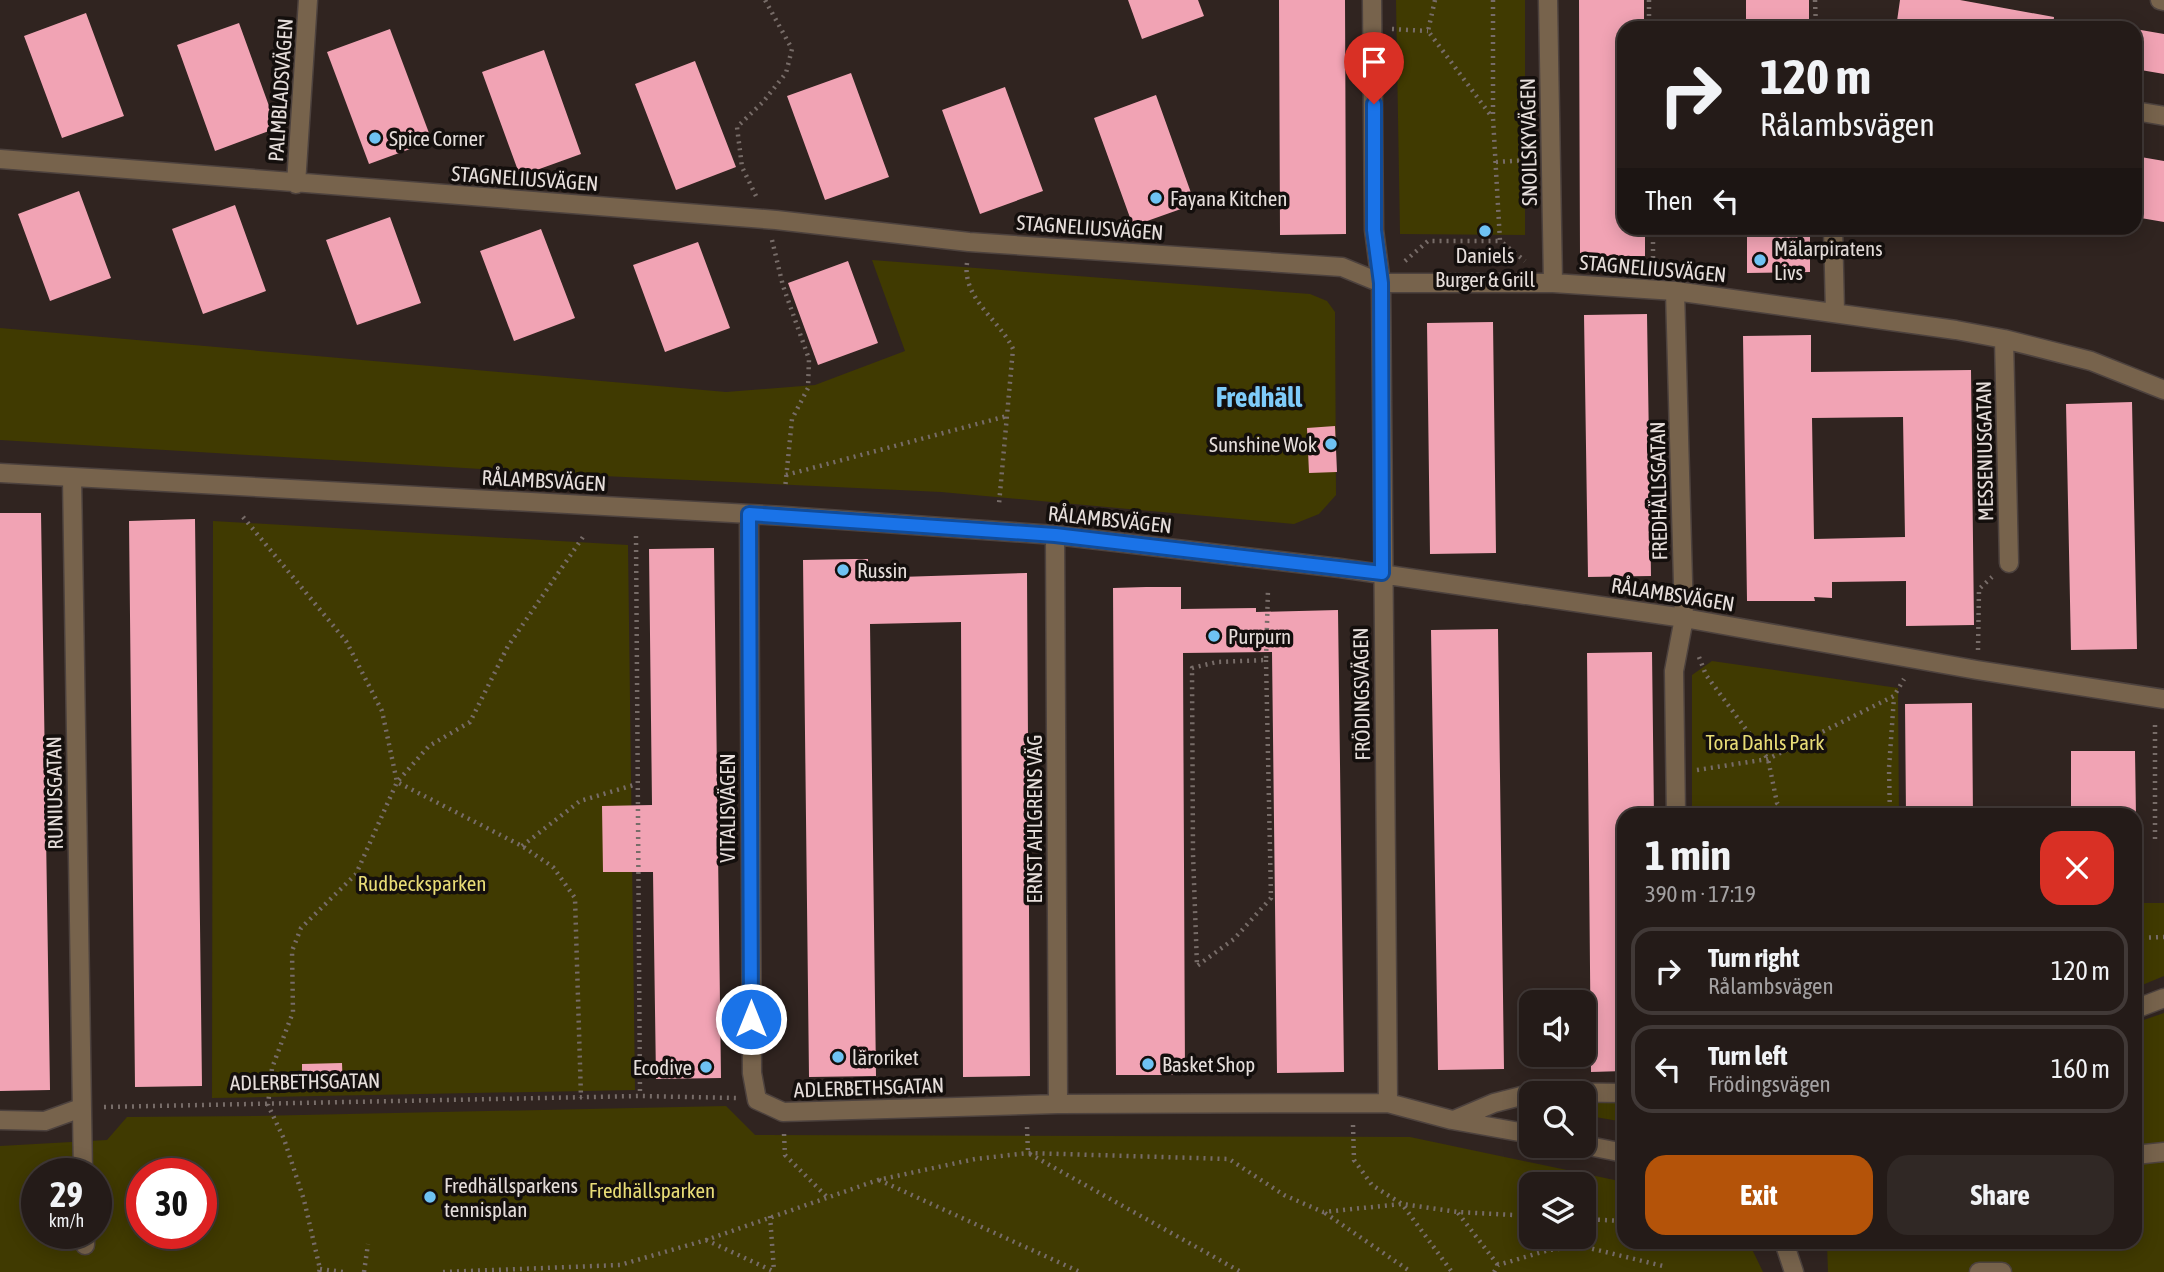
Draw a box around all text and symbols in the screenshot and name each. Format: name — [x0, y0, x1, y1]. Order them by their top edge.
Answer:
street label: PALMBLADSVÄGEN — [263, 18, 297, 162]
pin — [1344, 32, 1404, 104]
icon: arrive — [1355, 43, 1393, 81]
text: 120 m — [1760, 48, 1871, 104]
icon: right — [1645, 49, 1736, 140]
street label: SNOILSKYVÄGEN — [1515, 78, 1541, 206]
text: Rålambsvägen — [1760, 106, 1935, 143]
place label: Spice Corner — [389, 126, 485, 150]
marker: Spice Corner — [367, 130, 383, 146]
street label: STAGNELIUSVÄGEN — [451, 161, 599, 195]
icon: left — [1707, 182, 1745, 220]
place label: Fayana Kitchen — [1170, 186, 1287, 210]
text: Then — [1645, 186, 1693, 216]
marker: Fayana Kitchen — [1148, 190, 1164, 206]
street label: STAGNELIUSVÄGEN — [1016, 210, 1164, 244]
marker: Daniels Burger & Grill — [1477, 223, 1493, 239]
place label: Mälarpiratens Livs — [1774, 236, 1883, 284]
place label: Daniels Burger & Grill — [1435, 243, 1535, 291]
street label: STAGNELIUSVÄGEN — [1579, 250, 1727, 286]
marker: Mälarpiratens Livs — [1752, 252, 1768, 268]
district label: Fredhäll — [1216, 381, 1303, 413]
street label: MESSENIUSGATAN — [1971, 381, 1997, 521]
street label: FREDHÄLLSGATAN — [1645, 421, 1671, 561]
place label: Sunshine Wok — [1209, 432, 1317, 456]
marker: Sunshine Wok — [1323, 436, 1339, 452]
street label: RÅLAMBSVÄGEN — [481, 465, 607, 495]
street label: RÅLAMBSVÄGEN — [1047, 501, 1173, 537]
place label: Russin — [857, 558, 907, 582]
marker: Russin — [835, 562, 851, 578]
street label: RÅLAMBSVÄGEN — [1610, 572, 1736, 616]
place label: Purpurn — [1228, 624, 1291, 648]
street label: FRÖDINGSVÄGEN — [1348, 627, 1374, 761]
marker: Purpurn — [1206, 628, 1222, 644]
park label: Tora Dahls Park — [1706, 730, 1824, 754]
street label: ERNST AHLGRENS VÄG — [1022, 735, 1046, 903]
street label: RUNIUSGATAN — [41, 736, 67, 850]
street label: VITALISVÄGEN — [715, 753, 739, 863]
text: 1 min — [1645, 831, 1731, 879]
button: close — [2040, 831, 2114, 905]
park label: Rudbecksparken — [358, 871, 486, 895]
text: 390 m · 17:19 — [1645, 881, 1756, 907]
text: Turn right — [1708, 943, 1799, 973]
icon: right — [1649, 952, 1687, 990]
text: 120 m — [2051, 956, 2110, 986]
text: Rålambsvägen — [1708, 973, 1834, 999]
position arrow — [714, 982, 788, 1056]
map controls — [1519, 990, 1596, 1249]
button: sound — [1519, 990, 1596, 1067]
text: Turn left — [1708, 1041, 1788, 1071]
place label: läroriket — [852, 1045, 919, 1069]
marker: läroriket — [830, 1049, 846, 1065]
icon: left — [1649, 1050, 1687, 1088]
place label: Basket Shop — [1162, 1052, 1255, 1076]
text: 160 m — [2051, 1054, 2110, 1084]
place label: Ecodive — [633, 1055, 692, 1079]
marker: Basket Shop — [1140, 1056, 1156, 1072]
marker: Ecodive — [698, 1059, 714, 1075]
street label: ADLERBETHSGATAN — [230, 1068, 380, 1094]
text: Frödingsvägen — [1708, 1071, 1831, 1097]
street label: ADLERBETHSGATAN — [793, 1072, 945, 1102]
button: search — [1519, 1081, 1596, 1158]
button: Exit — [1645, 1155, 1873, 1235]
button: Share — [1887, 1155, 2114, 1235]
speed limit sign: 30 — [126, 1158, 217, 1249]
button: layers — [1519, 1172, 1596, 1249]
place label: Fredhällsparkens tennisplan — [444, 1173, 578, 1221]
text: 29 — [50, 1174, 83, 1214]
park label: Fredhällsparken — [589, 1178, 715, 1202]
marker: Fredhällsparkens tennisplan — [422, 1189, 438, 1205]
text: km/h — [49, 1210, 84, 1231]

